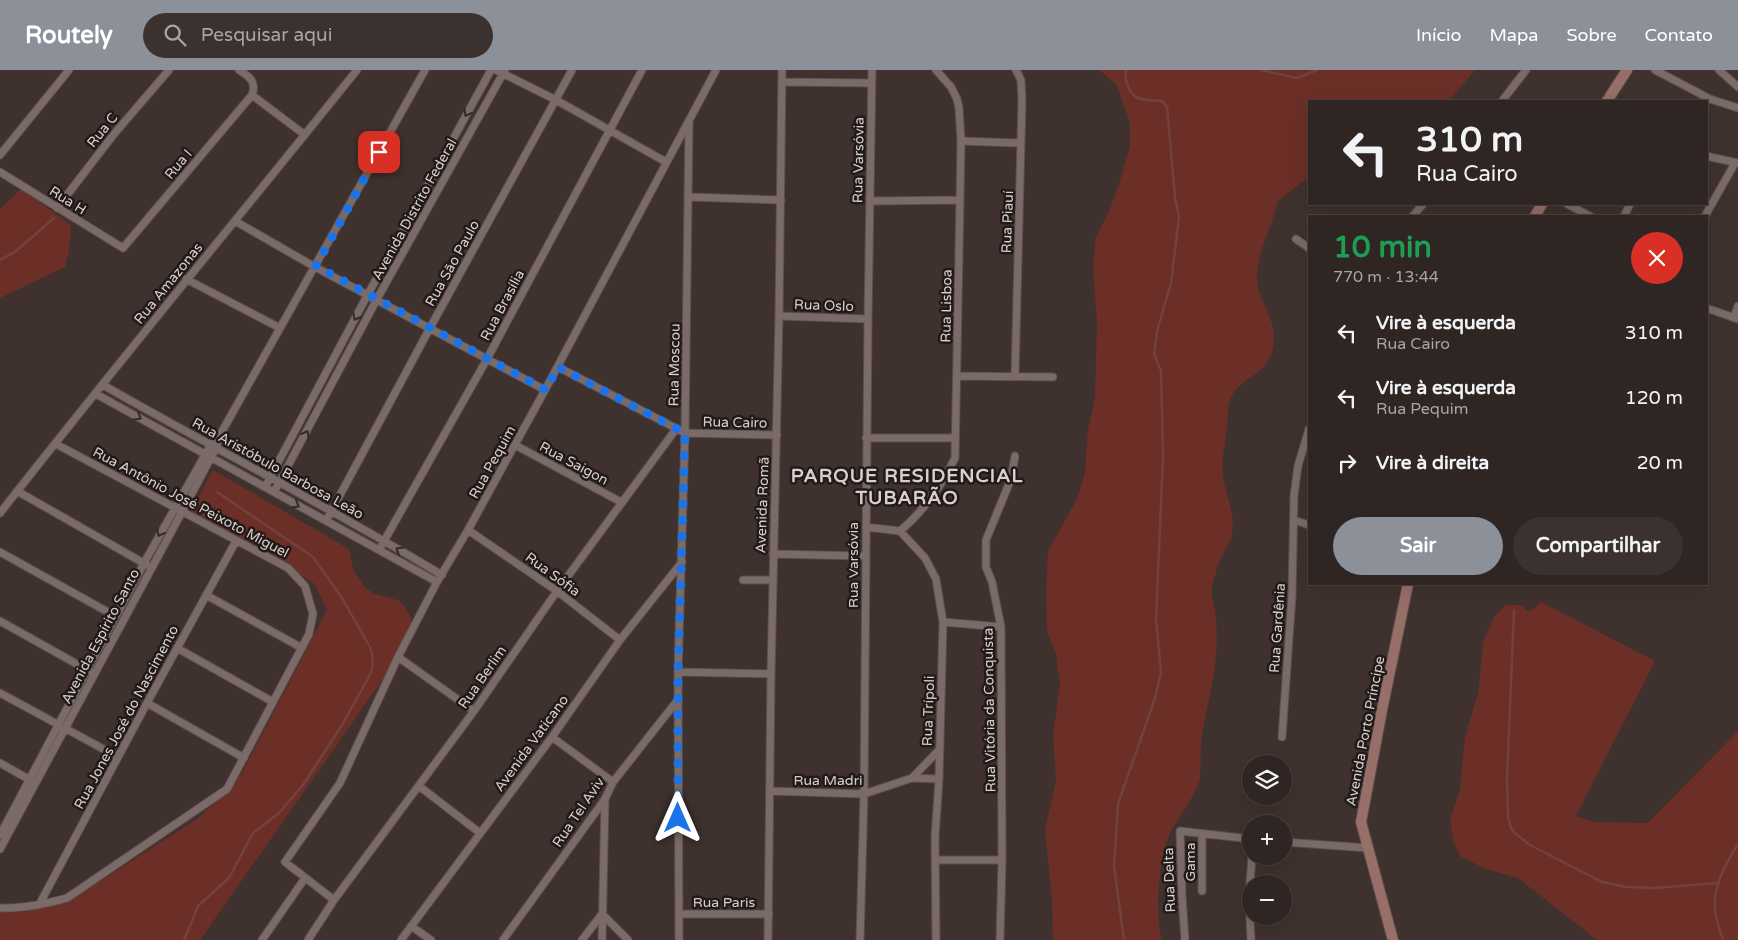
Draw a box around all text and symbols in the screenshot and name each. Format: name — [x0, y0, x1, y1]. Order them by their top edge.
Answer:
search box — [143, 13, 493, 58]
text: Routely — [25, 21, 113, 50]
icon: search — [161, 21, 189, 49]
text: Pesquisar aqui — [201, 24, 332, 46]
text: Início — [1416, 24, 1461, 46]
text: Mapa — [1489, 24, 1538, 46]
text: Sobre — [1566, 24, 1617, 46]
text: Contato — [1645, 24, 1713, 46]
one-way arrow — [463, 107, 473, 116]
street label: Rua C — [83, 109, 122, 151]
street label: Rua Varsóvia — [849, 117, 868, 203]
text: 310 m — [1416, 119, 1523, 161]
icon: left — [1333, 120, 1398, 185]
pin — [358, 131, 400, 173]
street label: Avenida Distrito Federal — [368, 136, 460, 283]
icon: arrive — [365, 138, 393, 166]
street label: Rua I — [161, 146, 196, 183]
text: Rua Cairo — [1416, 161, 1518, 187]
street label: Rua H — [46, 182, 89, 218]
street label: Rua Piauí — [998, 190, 1017, 254]
street label: Rua São Paulo — [422, 217, 483, 309]
text: 10 min — [1333, 229, 1432, 266]
button: close — [1631, 232, 1683, 284]
street label: Rua Amazonas — [130, 239, 207, 327]
street label: Rua Brasília — [477, 267, 528, 344]
text: 770 m · 13:44 — [1333, 267, 1439, 287]
street label: Rua Lisboa — [937, 269, 956, 343]
street label: Rua Oslo — [794, 296, 854, 315]
one-way arrow — [352, 311, 362, 320]
text: Vire à esquerda — [1376, 312, 1516, 334]
icon: left — [1333, 319, 1361, 347]
text: 310 m — [1625, 322, 1683, 344]
street label: Rua Moscou — [665, 323, 684, 407]
text: Rua Cairo — [1376, 334, 1450, 354]
text: Vire à esquerda — [1376, 377, 1516, 399]
icon: left — [1333, 384, 1361, 412]
text: 120 m — [1625, 387, 1683, 409]
text: Rua Pequim — [1376, 399, 1468, 419]
one-way arrow — [133, 411, 142, 421]
street label: Rua Cairo — [702, 413, 768, 432]
street label: Rua Aristóbulo Barbosa Leão — [189, 414, 367, 523]
street label: Rua Pequim — [465, 423, 519, 502]
one-way arrow — [300, 430, 310, 439]
street label: Rua Saigon — [536, 438, 611, 489]
street label: Rua Antônio José Peixoto Miguel — [90, 443, 292, 561]
icon: right — [1333, 449, 1361, 477]
text: Vire à direita — [1376, 452, 1489, 474]
text: 20 m — [1637, 452, 1683, 474]
street label: Avenida Romã — [752, 456, 773, 554]
district label: PARQUE RESIDENCIAL TUBARÃO — [791, 465, 1023, 509]
one-way arrow — [290, 498, 299, 508]
button: Sair — [1333, 517, 1503, 575]
button: Compartilhar — [1513, 517, 1683, 575]
street label: Rua Varsóvia — [845, 522, 862, 608]
one-way arrow — [156, 528, 166, 537]
one-way arrow — [396, 547, 405, 557]
street label: Rua Sófia — [522, 549, 584, 600]
street label: Avenida Espírito Santo — [58, 566, 143, 707]
street label: Rua Gardênia — [1266, 582, 1289, 674]
street label: Rua Jones José do Nascimento — [71, 622, 182, 812]
street label: Rua Vitória da Conquista — [980, 627, 999, 793]
street label: Rua Berlim — [455, 643, 510, 712]
street label: Avenida Porto Príncipe — [1343, 655, 1388, 808]
street label: Rua Trípoli — [919, 675, 938, 747]
street label: Avenida Vaticano — [491, 692, 572, 795]
map controls — [1242, 755, 1292, 925]
button: layers — [1242, 755, 1292, 805]
street label: Rua Madri — [793, 772, 863, 789]
street label: Rua Tel Aviv — [549, 773, 608, 851]
position arrow — [651, 791, 703, 843]
button: + — [1242, 815, 1292, 865]
street label: Gama — [1182, 842, 1199, 882]
street label: Rua Delta — [1160, 847, 1179, 913]
button: − — [1242, 875, 1292, 925]
street label: Rua Paris — [693, 894, 756, 911]

